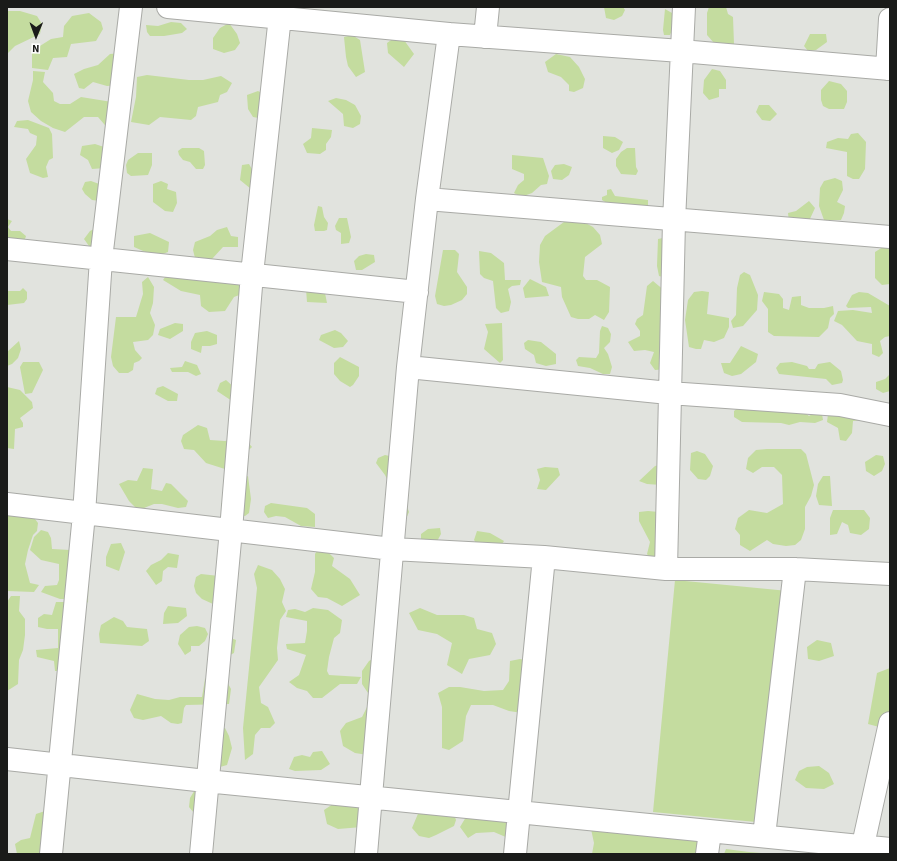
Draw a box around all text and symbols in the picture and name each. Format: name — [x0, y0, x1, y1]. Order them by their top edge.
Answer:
north arrow — [16, 16, 56, 56]
text: N — [32, 41, 40, 56]

